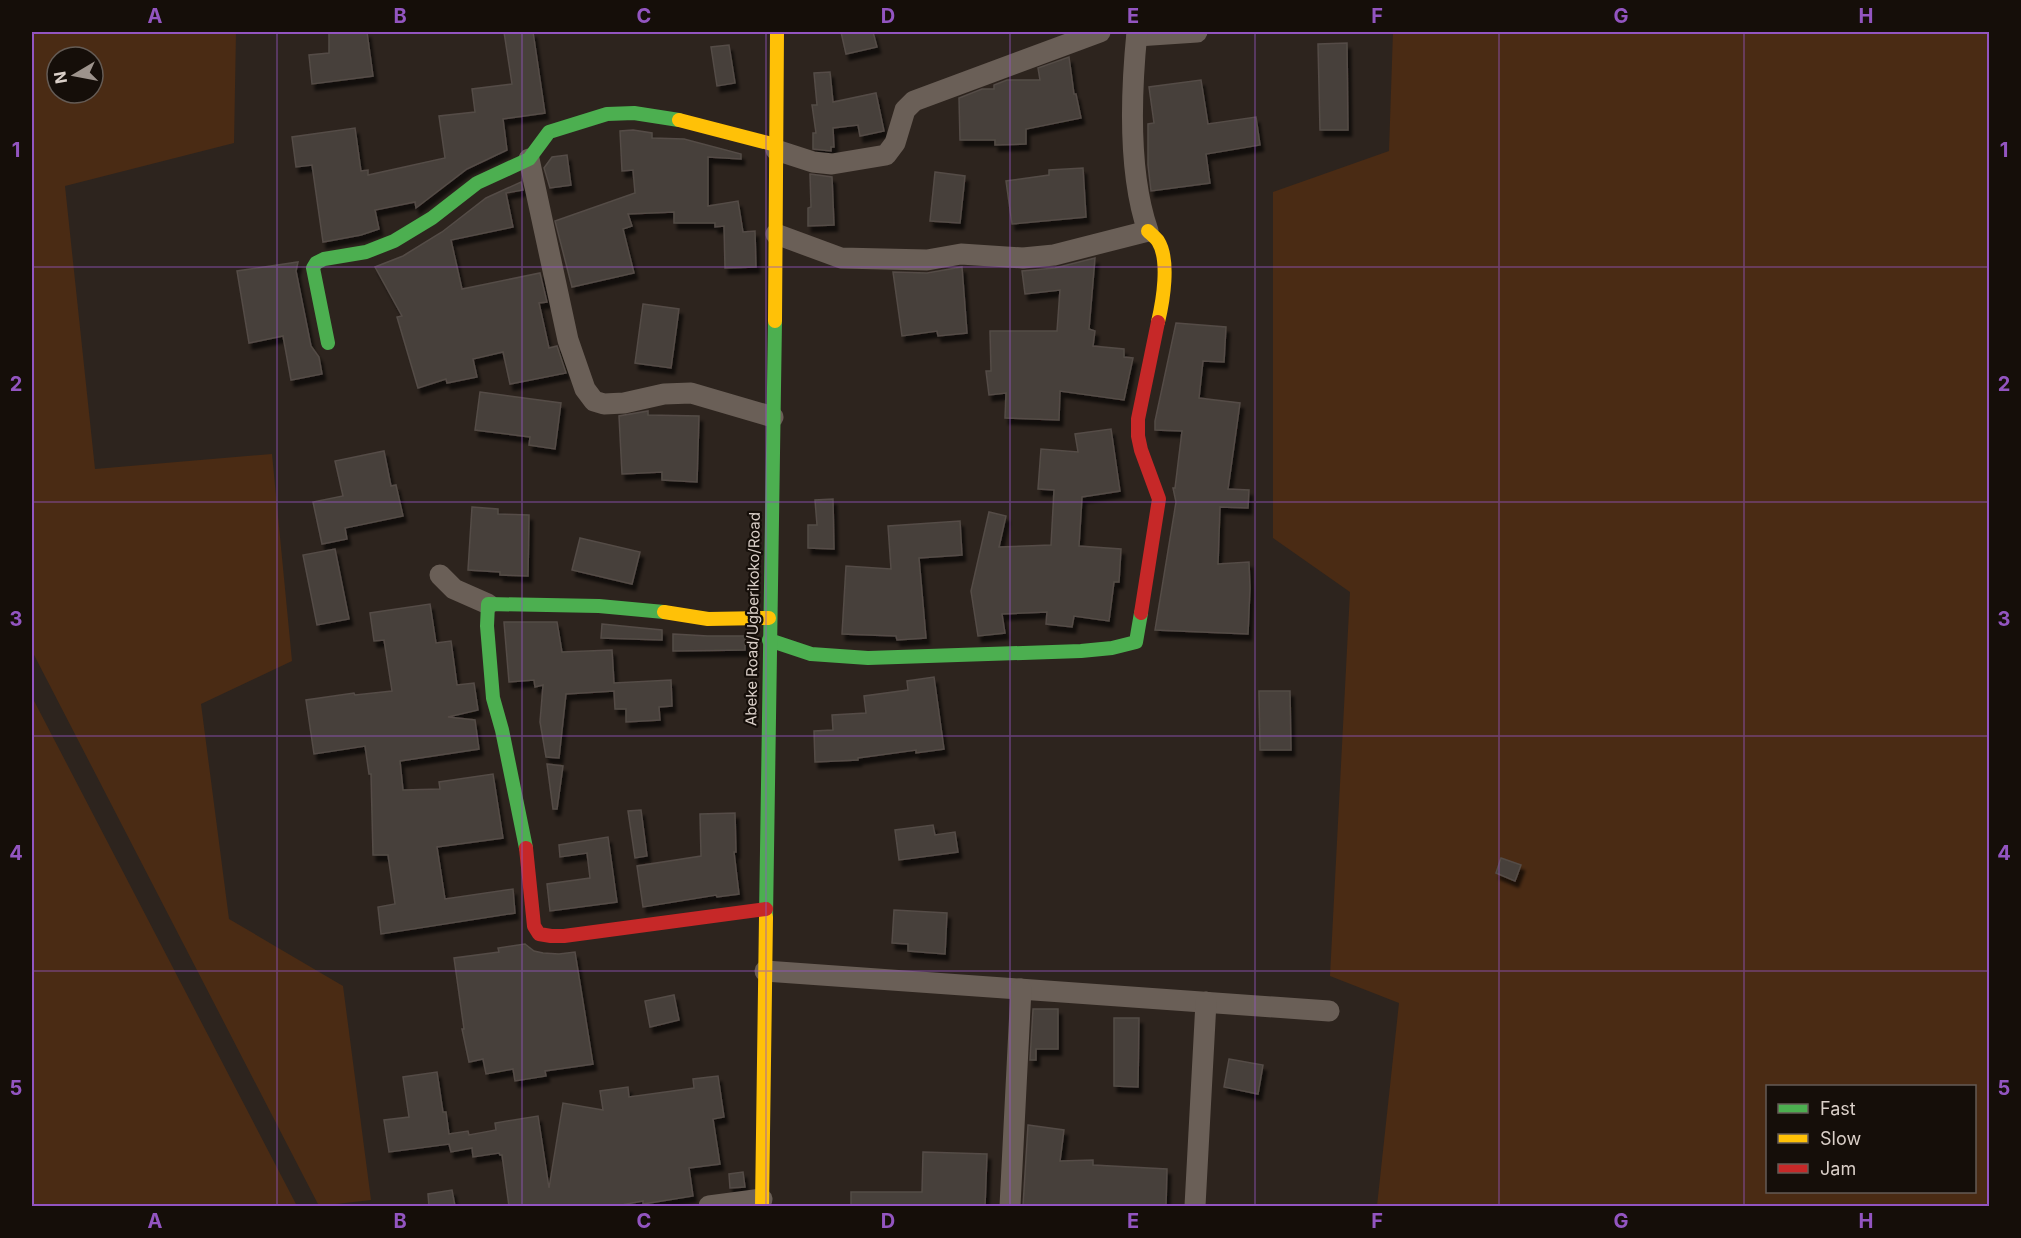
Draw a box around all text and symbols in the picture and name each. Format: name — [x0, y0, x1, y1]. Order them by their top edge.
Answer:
text: A — [148, 4, 163, 28]
text: B — [393, 4, 407, 28]
text: C — [637, 4, 651, 28]
text: D — [881, 4, 895, 28]
text: E — [1127, 4, 1139, 28]
text: F — [1371, 4, 1383, 28]
text: G — [1613, 4, 1629, 28]
text: H — [1859, 4, 1873, 28]
north arrow — [45, 45, 105, 105]
text: N — [49, 70, 71, 85]
text: 1 — [12, 138, 20, 162]
text: 1 — [2000, 138, 2008, 162]
text: 2 — [10, 372, 22, 396]
text: 2 — [1998, 372, 2010, 396]
street label: Abeke Road/Ugberikoko/Road — [741, 512, 764, 726]
text: 3 — [10, 607, 22, 631]
text: 3 — [1998, 607, 2010, 631]
text: 4 — [9, 841, 23, 865]
text: 4 — [1997, 841, 2011, 865]
text: 5 — [10, 1076, 22, 1100]
text: 5 — [1998, 1076, 2010, 1100]
legend — [1766, 1085, 1976, 1193]
text: Fast — [1820, 1098, 1856, 1119]
text: Slow — [1820, 1128, 1861, 1149]
text: Jam — [1820, 1158, 1856, 1179]
text: A — [148, 1209, 163, 1233]
text: B — [393, 1209, 407, 1233]
text: C — [637, 1209, 651, 1233]
text: D — [881, 1209, 895, 1233]
text: E — [1127, 1209, 1139, 1233]
text: F — [1371, 1209, 1383, 1233]
text: G — [1613, 1209, 1629, 1233]
text: H — [1859, 1209, 1873, 1233]

